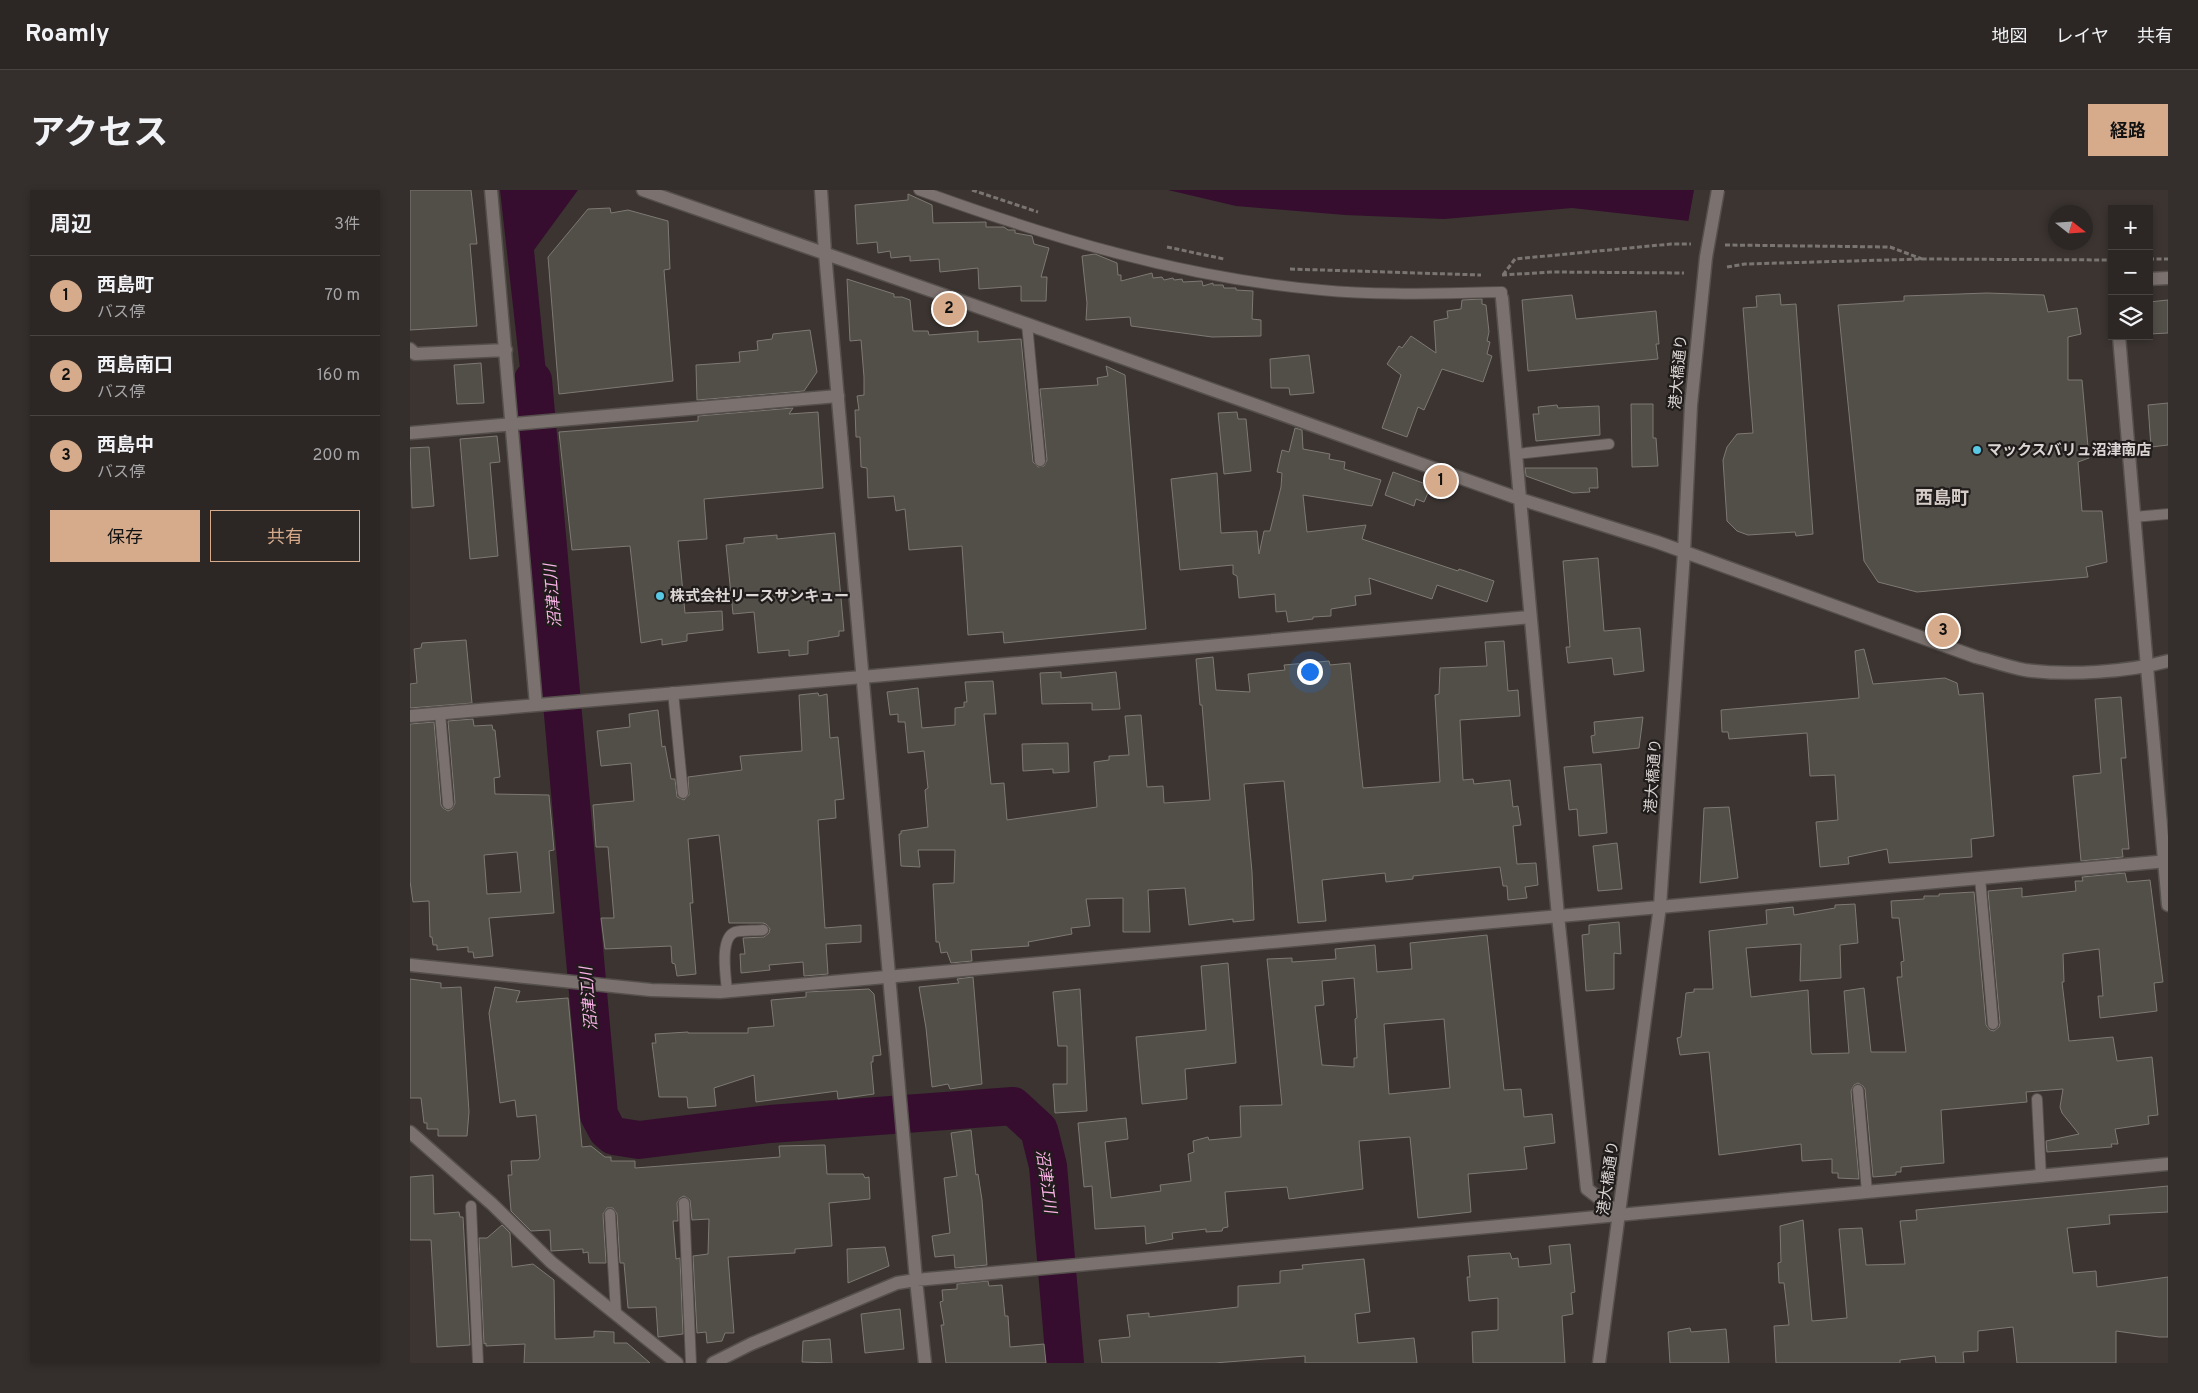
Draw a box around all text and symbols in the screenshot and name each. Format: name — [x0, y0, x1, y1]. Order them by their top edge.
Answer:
text: Roamly — [25, 20, 110, 50]
text: 地図 — [1992, 26, 2028, 49]
text: レイヤ — [2056, 26, 2109, 49]
text: 共有 — [2137, 26, 2173, 49]
button: 経路 — [2088, 104, 2168, 156]
text: アクセス — [30, 113, 168, 157]
north arrow — [2048, 205, 2093, 250]
map controls — [2108, 205, 2153, 340]
button: + — [2108, 205, 2153, 250]
text: 周辺 — [50, 212, 92, 239]
text: 3件 — [334, 215, 360, 235]
button: − — [2108, 250, 2153, 295]
text: 西島町 — [97, 274, 154, 298]
text: 1 — [63, 286, 69, 306]
text: 70 m — [325, 286, 360, 306]
pin: 2 — [933, 290, 965, 328]
button: layers — [2108, 295, 2153, 340]
text: バス停 — [97, 303, 145, 323]
street label: 港大橋通り — [1667, 334, 1692, 410]
text: 西島南口 — [97, 354, 173, 378]
text: 2 — [61, 366, 71, 386]
text: 160 m — [317, 366, 360, 386]
text: バス停 — [97, 383, 145, 403]
text: 西島中 — [97, 434, 154, 458]
place label: マックスバリュ沼津南店 — [1987, 442, 2152, 461]
marker: マックスバリュ沼津南店 — [1971, 444, 1983, 456]
text: 3 — [61, 446, 71, 466]
text: 200 m — [312, 446, 360, 466]
pin: 1 — [1425, 462, 1457, 500]
text: バス停 — [97, 463, 145, 483]
district label: 西島町 — [1915, 488, 1969, 511]
button: 保存 — [50, 510, 200, 562]
button: 共有 — [210, 510, 360, 562]
water label: 沼津江川 — [541, 561, 567, 629]
place label: 株式会社リースサンキュー — [670, 587, 849, 607]
marker: 株式会社リースサンキュー — [654, 590, 666, 602]
pin: 3 — [1927, 612, 1959, 650]
your location — [1297, 659, 1323, 685]
street label: 港大橋通り — [1642, 738, 1667, 814]
water label: 沼津江川 — [577, 964, 603, 1032]
street label: 港大橋通り — [1595, 1140, 1624, 1217]
water label: 沼津江川 — [1031, 1148, 1060, 1216]

